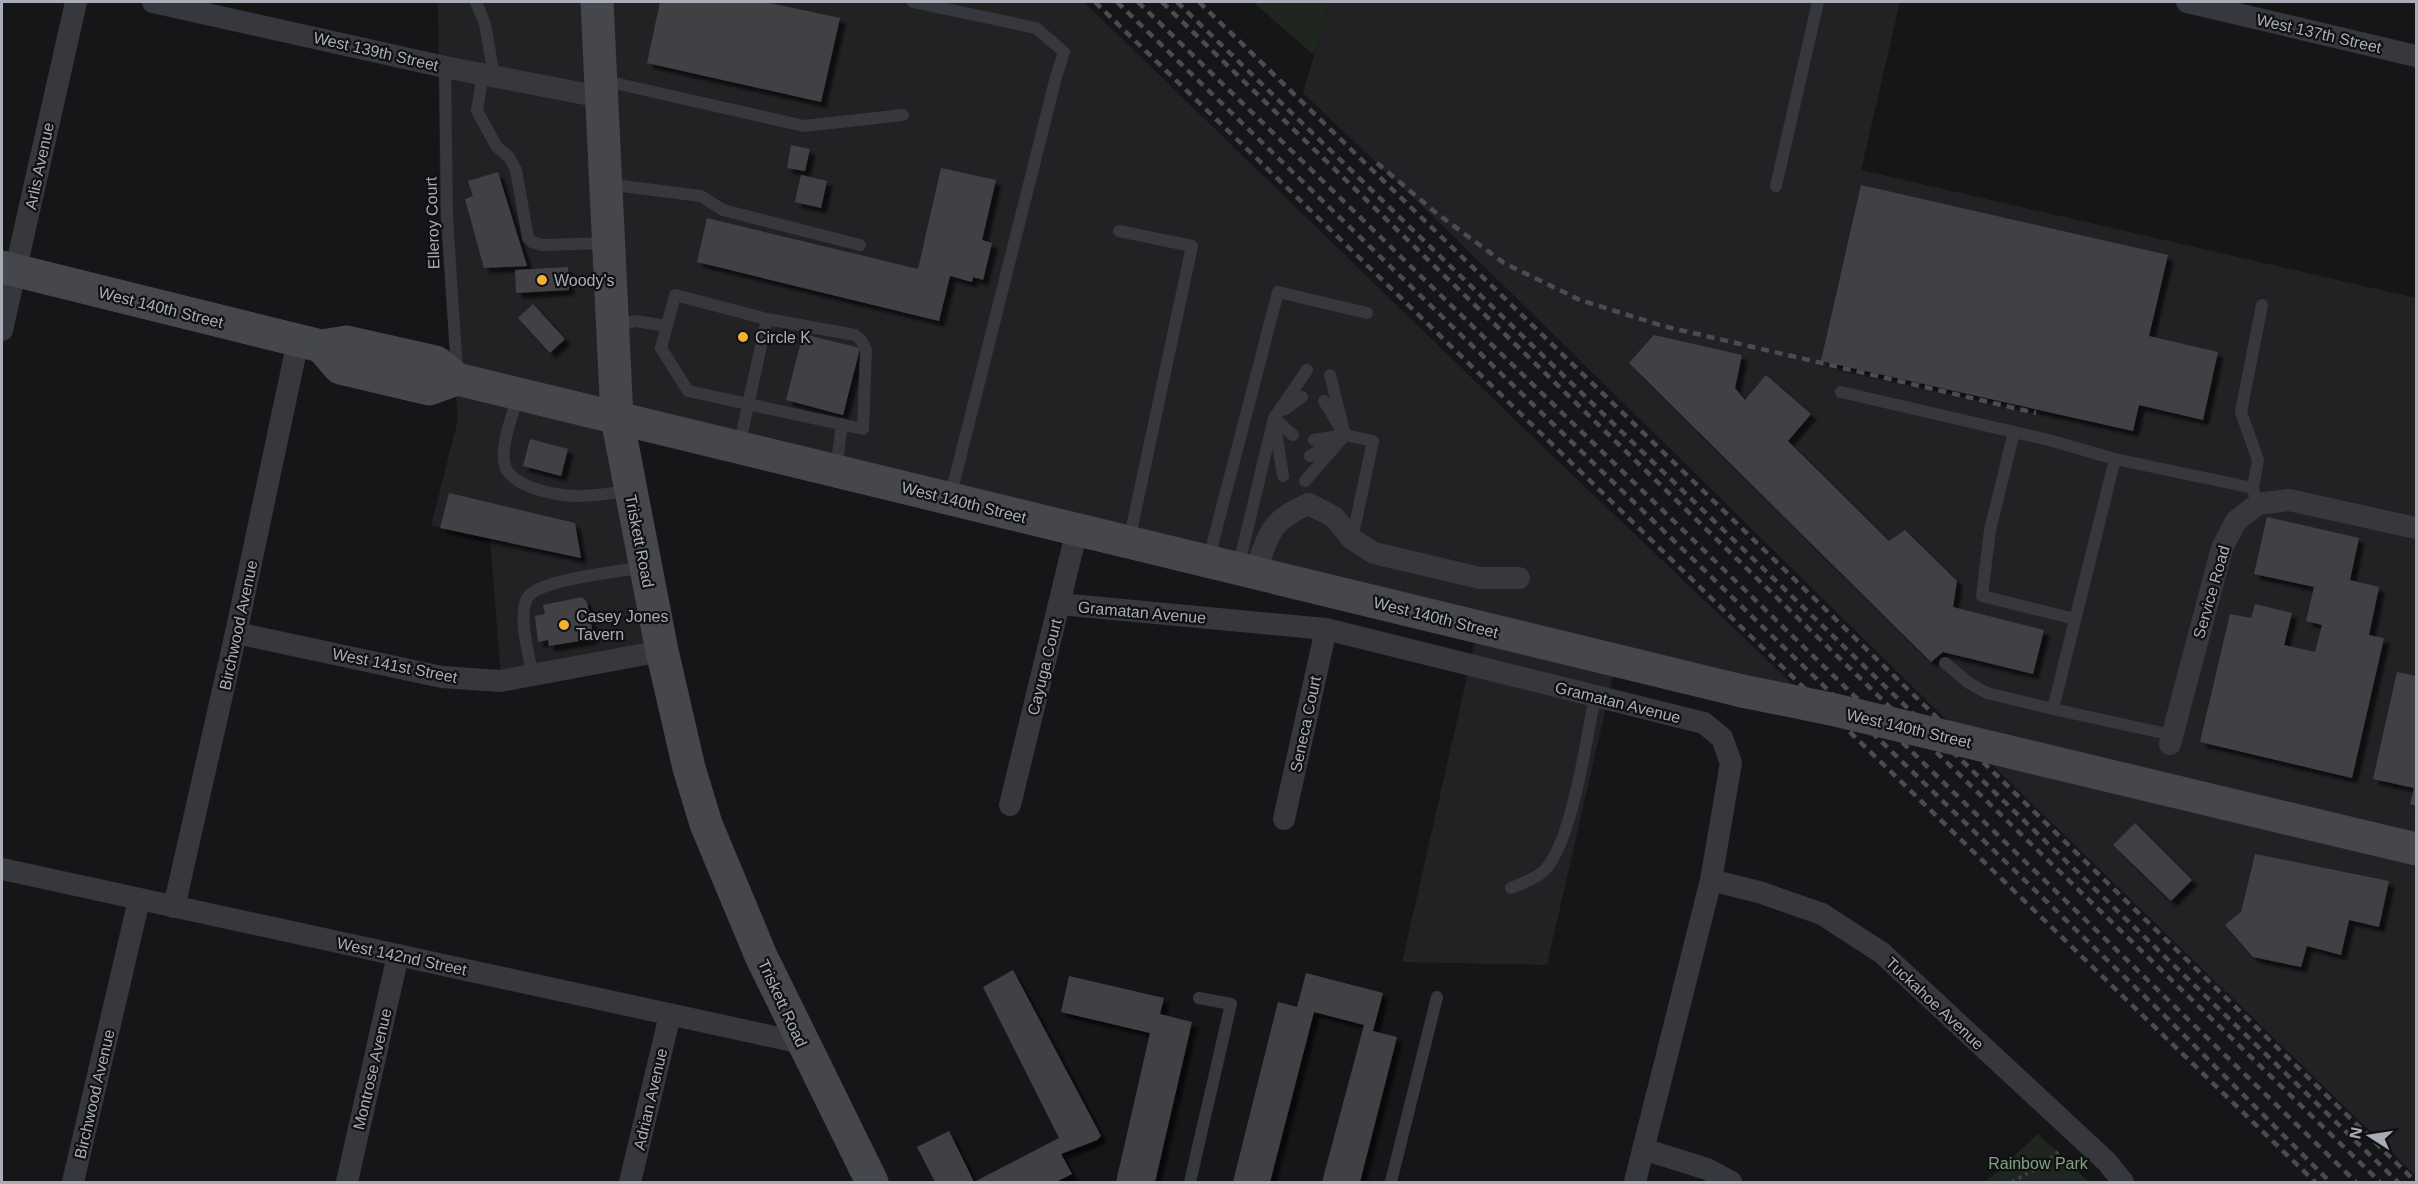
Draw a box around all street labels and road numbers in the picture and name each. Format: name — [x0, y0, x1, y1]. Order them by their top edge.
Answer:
street label: West 137th Street — [2255, 11, 2384, 56]
street label: West 139th Street — [312, 29, 441, 74]
street label: Arlis Avenue — [22, 121, 57, 211]
street label: Elleroy Court — [422, 176, 443, 269]
street label: West 140th Street — [97, 284, 225, 331]
street label: West 140th Street — [900, 479, 1028, 526]
street label: Triskett Road — [622, 493, 657, 589]
street label: Service Road — [2190, 544, 2233, 641]
street label: Birchwood Avenue — [216, 559, 261, 692]
street label: West 140th Street — [1372, 594, 1500, 641]
street label: Gramatan Avenue — [1077, 598, 1207, 627]
street label: Cayuga Court — [1024, 617, 1065, 717]
street label: West 141st Street — [331, 645, 459, 686]
street label: Seneca Court — [1287, 674, 1324, 774]
street label: Gramatan Avenue — [1553, 679, 1682, 726]
street label: West 140th Street — [1845, 706, 1974, 751]
street label: West 142nd Street — [335, 934, 469, 979]
street label: Tuckahoe Avenue — [1882, 954, 1987, 1053]
street label: Triskett Road — [755, 957, 810, 1050]
street label: Montrose Avenue — [350, 1007, 395, 1132]
street label: Birchwood Avenue — [71, 1028, 118, 1160]
street label: Adrian Avenue — [631, 1047, 670, 1152]

